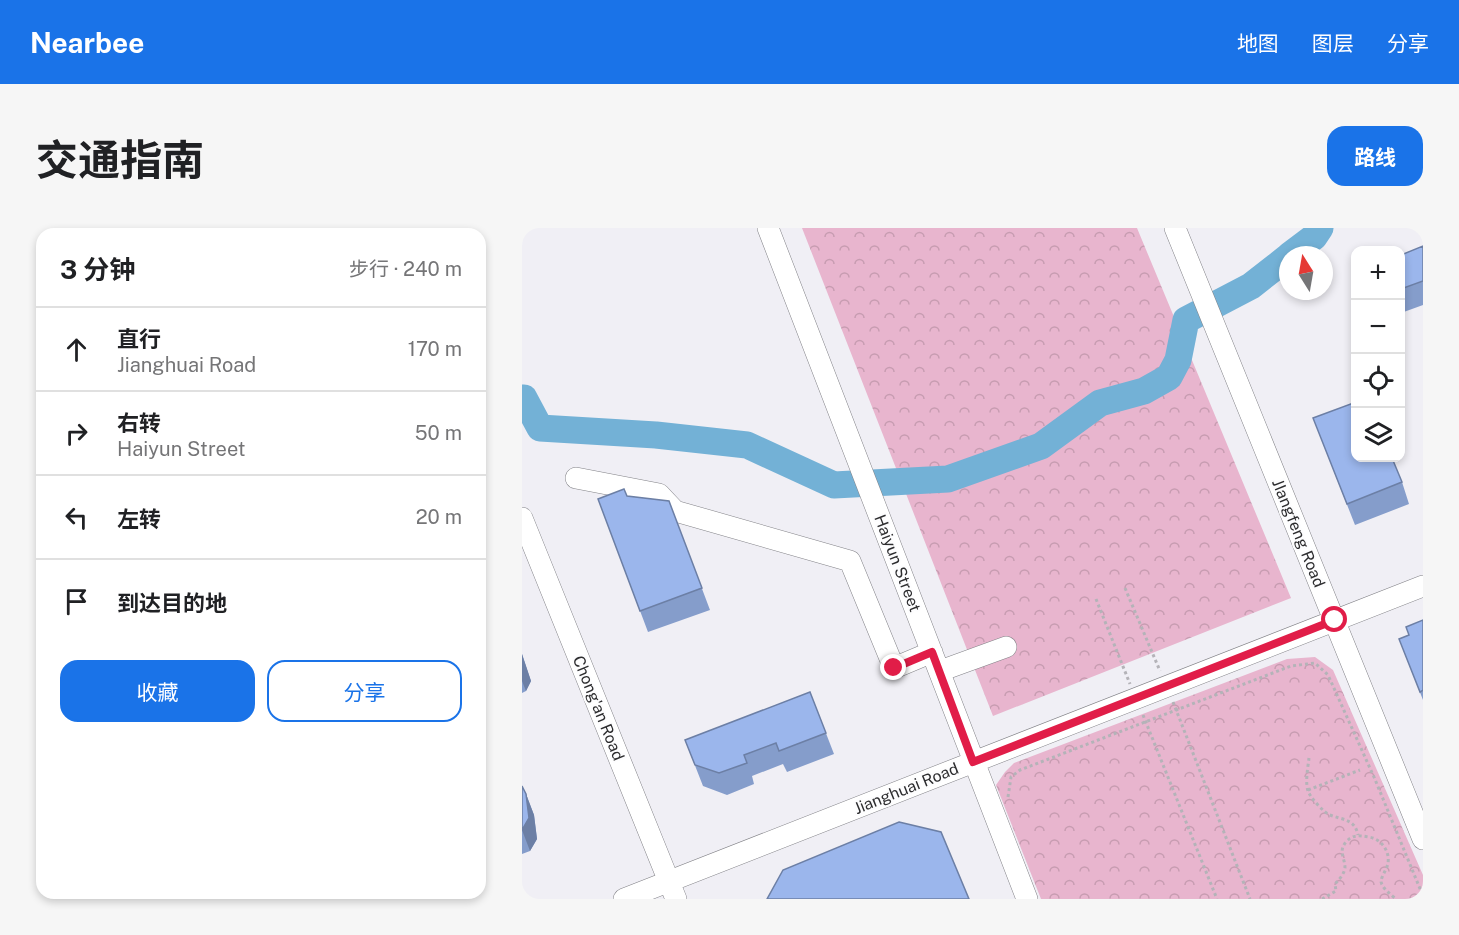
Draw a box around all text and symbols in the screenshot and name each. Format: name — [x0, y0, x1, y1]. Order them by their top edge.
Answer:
text: Nearbee — [30, 26, 144, 59]
text: 地图 — [1237, 31, 1279, 56]
text: 图层 — [1312, 31, 1354, 56]
text: 分享 — [1387, 31, 1429, 56]
button: 路线 — [1327, 126, 1423, 186]
text: 交通指南 — [36, 135, 204, 184]
north arrow — [1279, 246, 1333, 300]
map controls — [1351, 246, 1405, 462]
button: + — [1351, 246, 1405, 300]
text: 3 分钟 — [60, 254, 135, 285]
text: 步行 · 240 m — [349, 257, 462, 281]
button: − — [1351, 300, 1405, 354]
text: 直行 — [117, 326, 161, 352]
icon: ahead — [60, 333, 93, 366]
text: 170 m — [408, 337, 462, 361]
text: Jianghuai Road — [117, 353, 256, 377]
button: locate — [1351, 354, 1405, 408]
button: layers — [1351, 408, 1405, 462]
text: 右转 — [117, 410, 161, 436]
icon: right — [60, 417, 93, 450]
text: 50 m — [415, 421, 462, 445]
text: Haiyun Street — [117, 437, 246, 461]
street label: JIangfeng Road — [1268, 476, 1329, 590]
icon: left — [60, 501, 93, 534]
text: 20 m — [416, 505, 462, 529]
text: 左转 — [117, 506, 161, 532]
street label: Haiyun Street — [870, 512, 925, 615]
icon: arrive — [60, 585, 93, 618]
text: 到达目的地 — [117, 590, 227, 616]
route start — [1321, 606, 1347, 632]
street label: Chong'an Road — [569, 653, 628, 763]
route end — [880, 654, 906, 680]
button: 收藏 — [60, 660, 255, 722]
button: 分享 — [267, 660, 462, 722]
street label: Jianghuai Road — [851, 759, 961, 818]

